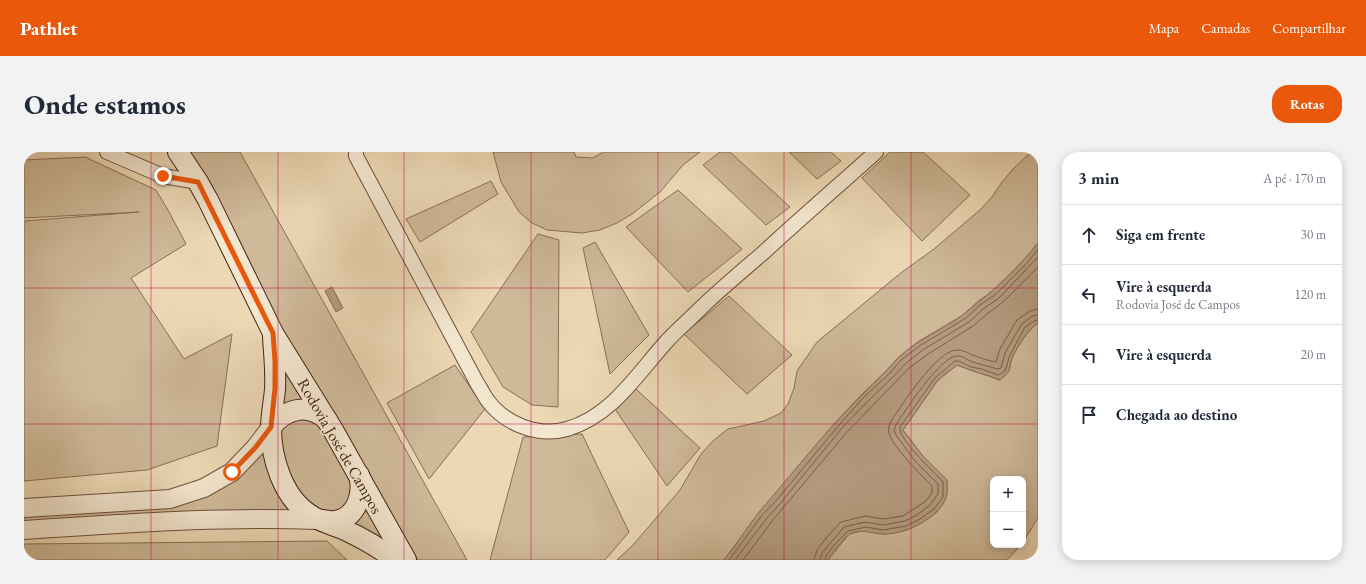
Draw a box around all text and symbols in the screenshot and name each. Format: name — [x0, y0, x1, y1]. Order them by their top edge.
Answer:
text: Pathlet — [20, 16, 77, 41]
text: Mapa — [1149, 19, 1179, 37]
text: Camadas — [1201, 19, 1250, 37]
text: Compartilhar — [1272, 19, 1346, 37]
button: Rotas — [1272, 85, 1342, 123]
text: Onde estamos — [24, 86, 186, 122]
route end — [154, 167, 172, 185]
text: 3 min — [1078, 167, 1119, 189]
text: A pé · 170 m — [1263, 170, 1326, 187]
icon: ahead — [1078, 224, 1100, 246]
text: Siga em frente — [1116, 225, 1205, 244]
text: 30 m — [1301, 226, 1326, 243]
text: Vire à esquerda — [1116, 277, 1212, 296]
icon: left — [1078, 284, 1100, 306]
text: 120 m — [1295, 286, 1326, 303]
text: Rodovia José de Campos — [1116, 296, 1240, 313]
icon: left — [1078, 344, 1100, 366]
text: Vire à esquerda — [1116, 345, 1212, 364]
text: 20 m — [1301, 346, 1326, 363]
street label: Rodovia José de Campos — [293, 375, 387, 517]
icon: arrive — [1078, 404, 1100, 426]
text: Chegada ao destino — [1116, 405, 1237, 424]
route start — [223, 463, 241, 481]
map controls — [990, 476, 1026, 548]
button: + — [990, 476, 1026, 512]
button: − — [990, 512, 1026, 548]

